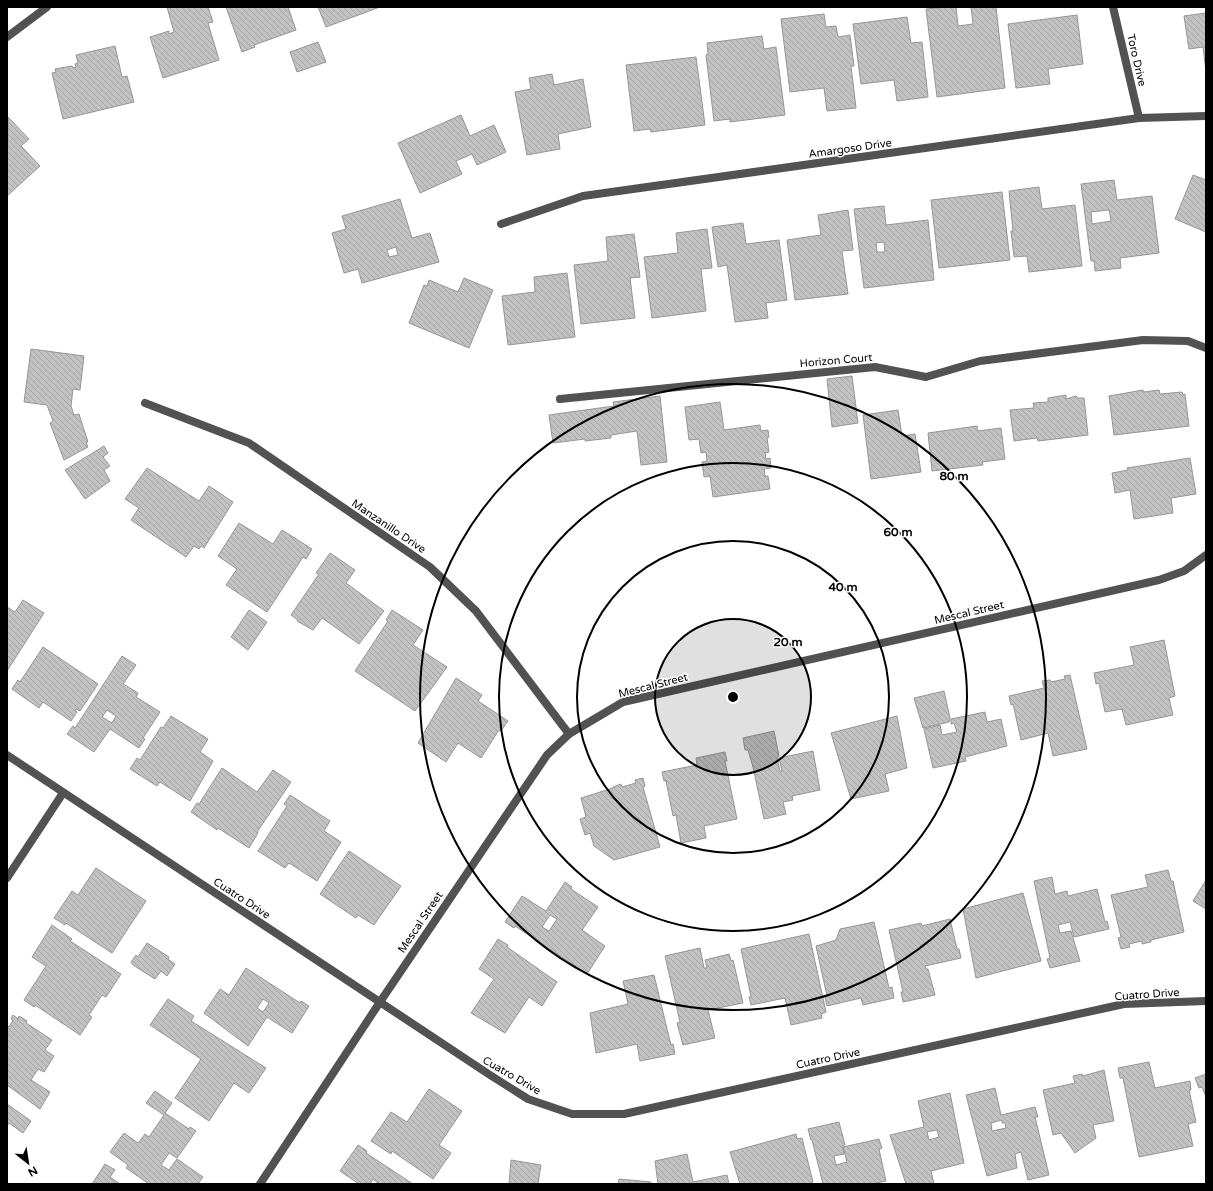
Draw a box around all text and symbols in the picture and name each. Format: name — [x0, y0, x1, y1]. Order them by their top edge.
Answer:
street label: Toro Drive — [1124, 33, 1149, 88]
street label: Amargoso Drive — [808, 136, 893, 161]
street label: Horizon Court — [799, 351, 873, 370]
text: 80 m — [939, 469, 969, 483]
street label: Manzanillo Drive — [349, 497, 428, 556]
text: 60 m — [883, 525, 913, 539]
text: 40 m — [828, 580, 858, 594]
street label: Mescal Street — [933, 598, 1005, 627]
text: 20 m — [773, 635, 803, 649]
street label: Mescal Street — [617, 671, 689, 700]
centre of rings — [726, 690, 740, 704]
street label: Cuatro Drive — [211, 875, 273, 922]
street label: Mescal Street — [395, 889, 446, 955]
street label: Cuatro Drive — [1114, 986, 1180, 1003]
street label: Cuatro Drive — [795, 1045, 861, 1072]
street label: Cuatro Drive — [480, 1054, 543, 1097]
north arrow — [8, 1143, 48, 1183]
text: N — [26, 1163, 40, 1179]

